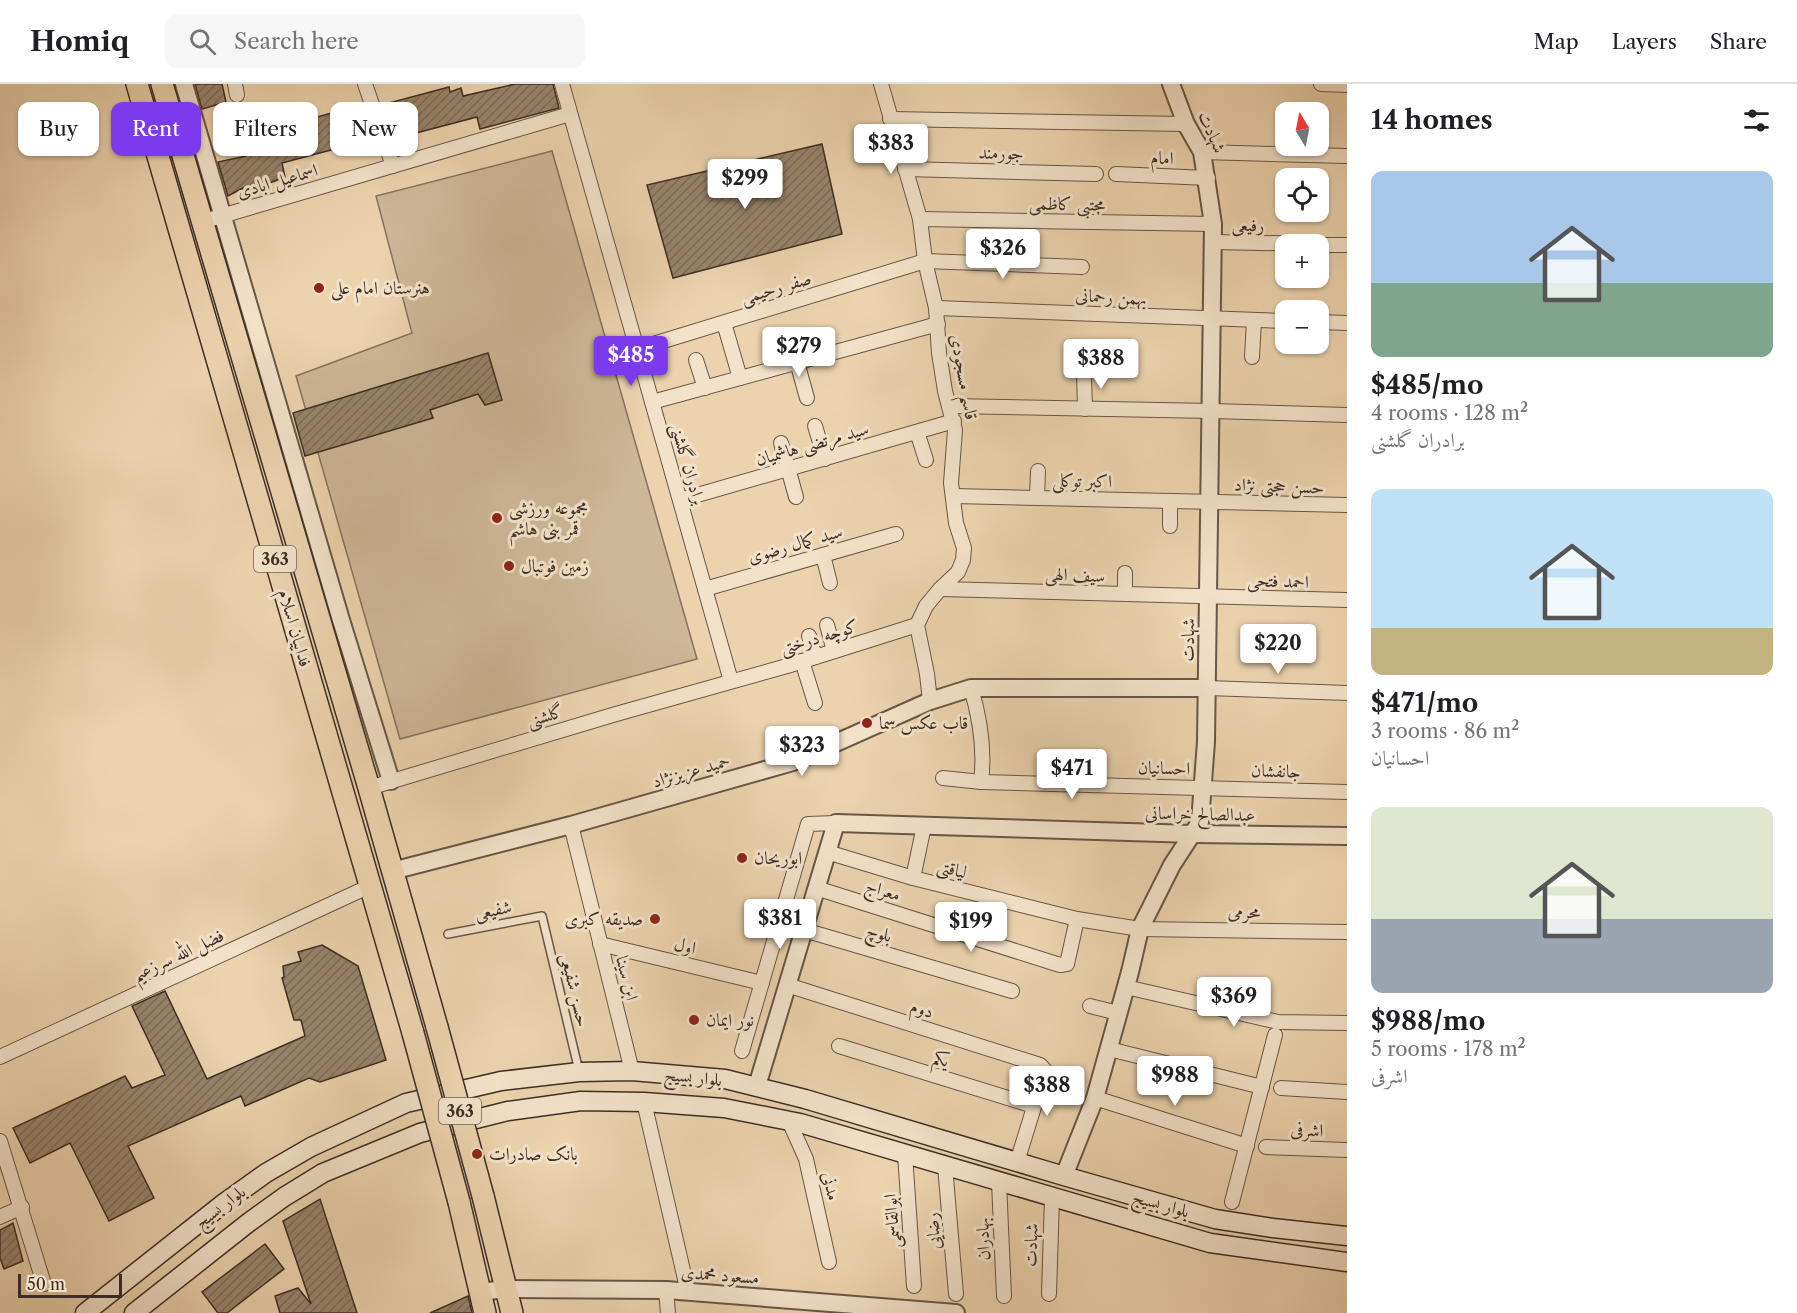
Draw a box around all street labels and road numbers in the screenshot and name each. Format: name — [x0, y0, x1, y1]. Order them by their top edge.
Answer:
street label: شهادت — [1192, 108, 1231, 157]
street label: جورمند — [978, 142, 1024, 164]
street label: امام — [1150, 147, 1174, 174]
street label: اسماعیل ابادی — [234, 159, 321, 205]
street label: مجتبی کاظمی — [1029, 192, 1105, 220]
street label: رفیعی — [1231, 213, 1265, 239]
street label: صفر رحیمی — [738, 267, 814, 310]
street label: بهمن رحمانی — [1075, 284, 1147, 311]
street label: قاسم مسجودی — [939, 332, 982, 423]
street label: سید مرتضی هاشمیان — [753, 417, 872, 473]
street label: برادران گلشنی — [664, 421, 710, 508]
street label: اکبر توکلی — [1052, 469, 1112, 495]
street label: حسن حجتی نژاد — [1233, 473, 1325, 501]
street label: سید کمال رضوی — [745, 520, 845, 568]
road number: 363 — [254, 546, 296, 572]
street label: سیف الهی — [1044, 563, 1106, 588]
street label: احمد فتحی — [1247, 569, 1309, 594]
street label: فداییان اسلام — [269, 587, 317, 671]
street label: کوچه درختی — [777, 615, 861, 661]
street label: شهادت — [1177, 618, 1200, 662]
street label: گلشنی — [524, 700, 567, 734]
street label: حمید عزیزنژاد — [650, 749, 733, 795]
street label: احسانیان — [1138, 757, 1190, 779]
street label: جانفشان — [1251, 759, 1301, 783]
street label: عبدالصالح خراسانی — [1145, 802, 1255, 831]
street label: لیاقتی — [934, 855, 969, 885]
street label: معراج — [861, 874, 903, 911]
street label: شفیعی — [473, 896, 514, 926]
street label: محرمی — [1227, 901, 1261, 924]
street label: بلوچ — [862, 919, 894, 952]
street label: فضل الله سرزعیم — [127, 921, 230, 992]
street label: اول — [672, 933, 698, 959]
street label: حسن شفیعی — [554, 951, 594, 1030]
street label: ابن سینا — [611, 953, 643, 1003]
street label: دوم — [906, 995, 937, 1028]
street label: یکم — [928, 1046, 953, 1078]
street label: بلوار بسیج — [662, 1063, 723, 1096]
road number: 363 — [439, 1098, 481, 1124]
street label: اشرفی — [1290, 1118, 1324, 1143]
street label: مدنی — [817, 1170, 845, 1202]
street label: بلوار بسیج — [190, 1181, 253, 1237]
street label: بلوار بسیج — [1129, 1185, 1192, 1227]
street label: ابوالقاسمی — [879, 1193, 906, 1249]
street label: رضایی — [920, 1211, 947, 1250]
street label: بهادران — [971, 1217, 996, 1261]
street label: شهادت — [1019, 1223, 1044, 1267]
street label: مسعود محمدی — [680, 1261, 760, 1289]

